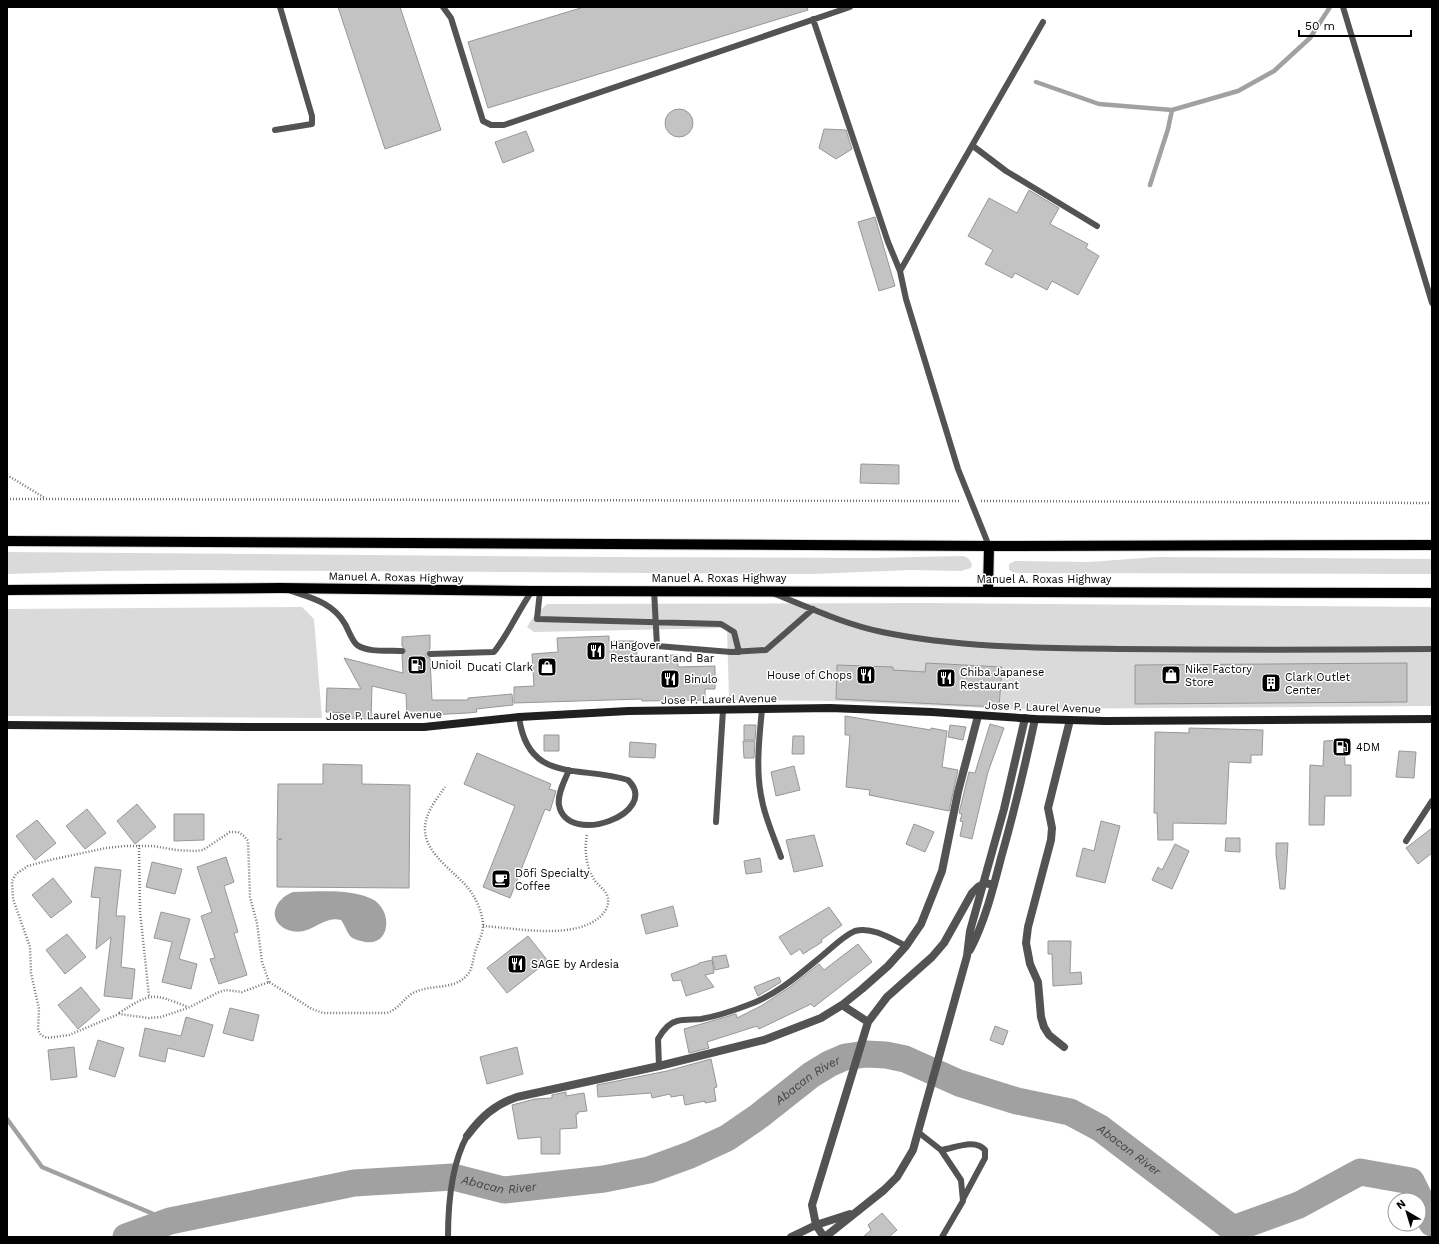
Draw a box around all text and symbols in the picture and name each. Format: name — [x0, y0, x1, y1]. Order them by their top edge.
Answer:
scale bar — [1299, 12, 1411, 38]
text: 50 m — [1305, 19, 1335, 33]
street label: Manuel A. Roxas Highway — [328, 570, 464, 585]
street label: Manuel A. Roxas Highway — [651, 572, 787, 585]
street label: Manuel A. Roxas Highway — [976, 573, 1112, 586]
place label: Hangover Restaurant and Bar — [610, 639, 715, 665]
restaurant icon: Hangover Restaurant and Bar — [585, 640, 607, 662]
fuel station icon: Unioil — [406, 654, 428, 676]
shop icon: Ducati Clark — [536, 656, 558, 678]
place label: Unioil — [431, 659, 462, 672]
place label: Ducati Clark — [467, 661, 533, 674]
place label: Nike Factory Store — [1185, 663, 1252, 689]
restaurant icon: House of Chops — [855, 664, 877, 686]
shop icon: Nike Factory Store — [1160, 664, 1182, 686]
place label: Chiba Japanese Restaurant — [960, 666, 1044, 692]
restaurant icon: Chiba Japanese Restaurant — [935, 667, 957, 689]
restaurant icon: Binulo — [659, 668, 681, 690]
place label: House of Chops — [767, 669, 852, 682]
place label: Clark Outlet Center — [1285, 671, 1351, 697]
building icon: Clark Outlet Center — [1260, 672, 1282, 694]
place label: Binulo — [684, 673, 718, 686]
street label: Jose P. Laurel Avenue — [661, 692, 777, 707]
street label: Jose P. Laurel Avenue — [985, 699, 1101, 716]
street label: Jose P. Laurel Avenue — [326, 708, 442, 723]
fuel station icon: 4DM — [1331, 736, 1353, 758]
place label: 4DM — [1356, 741, 1380, 754]
place label: Dōfi Specialty Coffee — [515, 867, 590, 893]
cafe icon: Dōfi Specialty Coffee — [490, 868, 512, 890]
restaurant icon: SAGE by Ardesia — [506, 953, 528, 975]
place label: SAGE by Ardesia — [531, 958, 619, 971]
water label: Abacan River — [772, 1052, 844, 1108]
water label: Abacan River — [1094, 1121, 1165, 1179]
water label: Abacan River — [459, 1172, 538, 1197]
north arrow — [1387, 1192, 1427, 1232]
text: N — [1394, 1197, 1408, 1212]

